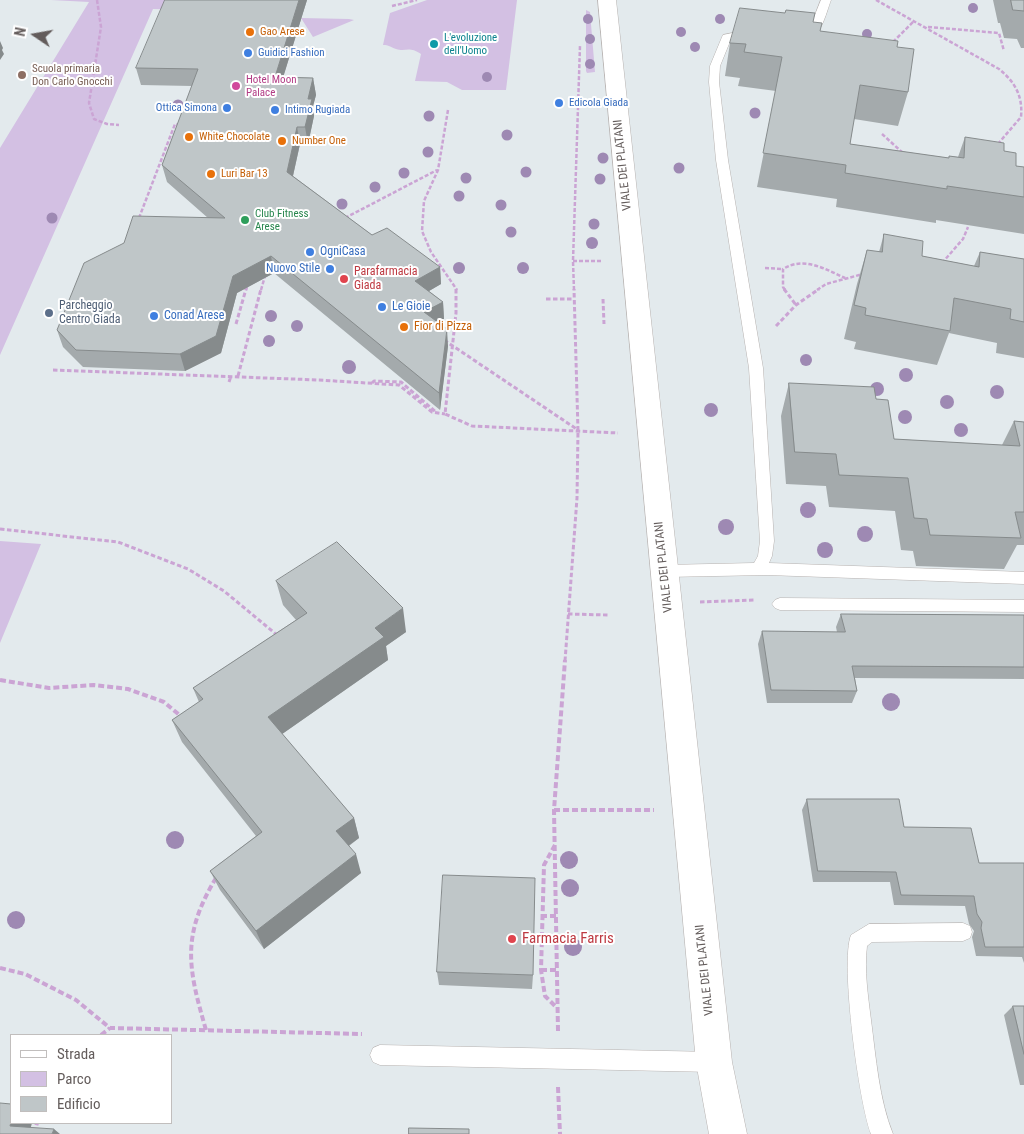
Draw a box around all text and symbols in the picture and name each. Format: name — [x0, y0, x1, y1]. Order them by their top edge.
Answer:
north arrow — [10, 10, 60, 60]
place label: Gao Arese — [260, 25, 305, 39]
text: N — [12, 26, 29, 38]
marker: Gao Arese — [244, 26, 256, 38]
place label: L'evoluzione dell'Uomo — [444, 31, 497, 57]
marker: L'evoluzione dell'Uomo — [428, 38, 440, 50]
place label: Guidici Fashion — [258, 46, 325, 60]
marker: Guidici Fashion — [242, 47, 254, 59]
place label: Scuola primaria Don Carlo Gnocchi — [32, 62, 112, 88]
marker: Scuola primaria Don Carlo Gnocchi — [16, 69, 28, 81]
place label: Hotel Moon Palace — [246, 73, 296, 99]
marker: Hotel Moon Palace — [230, 80, 242, 92]
place label: Edicola Giada — [569, 96, 628, 110]
marker: Edicola Giada — [553, 97, 565, 109]
place label: Ottica Simona — [156, 101, 217, 115]
marker: Ottica Simona — [221, 102, 233, 114]
place label: Intimo Rugiada — [285, 103, 350, 117]
marker: Intimo Rugiada — [269, 104, 281, 116]
street label: VIALE DEI PLATANI — [611, 119, 635, 211]
place label: White Chocolate — [199, 130, 270, 144]
marker: White Chocolate — [183, 131, 195, 143]
place label: Number One — [292, 134, 346, 148]
marker: Number One — [276, 135, 288, 147]
place label: Luri Bar 13 — [221, 167, 268, 181]
marker: Luri Bar 13 — [205, 168, 217, 180]
place label: Club Fitness Arese — [255, 207, 309, 233]
marker: Club Fitness Arese — [239, 214, 251, 226]
place label: OgniCasa — [320, 245, 365, 259]
marker: OgniCasa — [304, 246, 316, 258]
place label: Nuovo Stile — [266, 262, 320, 276]
marker: Nuovo Stile — [324, 263, 336, 275]
place label: Parafarmacia Giada — [354, 265, 418, 293]
marker: Parafarmacia Giada — [338, 273, 350, 285]
place label: Parcheggio Centro Giada — [59, 299, 120, 327]
place label: Le Gioie — [392, 300, 430, 314]
marker: Le Gioie — [376, 301, 388, 313]
marker: Parcheggio Centro Giada — [43, 307, 55, 319]
place label: Conad Arese — [164, 309, 224, 323]
marker: Conad Arese — [148, 310, 160, 322]
place label: Fior di Pizza — [414, 320, 472, 334]
marker: Fior di Pizza — [398, 321, 410, 333]
street label: VIALE DEI PLATANI — [652, 521, 676, 613]
street label: VIALE DEI PLATANI — [693, 924, 717, 1016]
place label: Farmacia Farris — [522, 930, 614, 948]
marker: Farmacia Farris — [506, 933, 518, 945]
legend — [10, 1034, 172, 1124]
text: Strada — [57, 1045, 95, 1063]
text: Parco — [57, 1070, 91, 1088]
text: Edificio — [57, 1095, 100, 1113]

